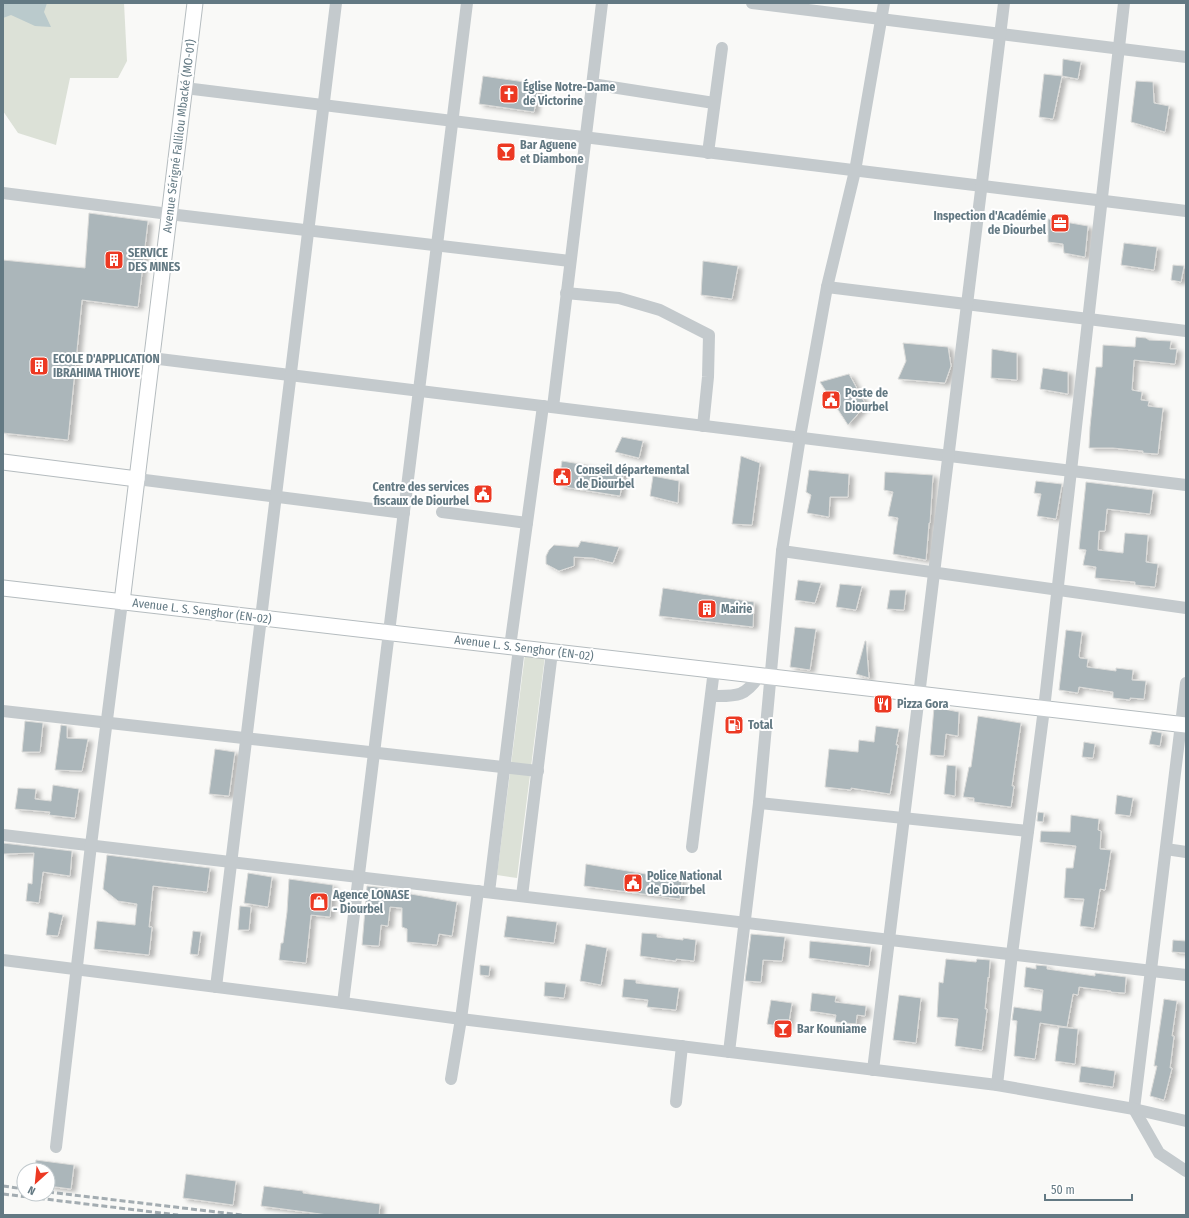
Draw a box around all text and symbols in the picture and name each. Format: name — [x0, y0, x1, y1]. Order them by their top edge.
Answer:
street label: Avenue Sérigné Fallilou Mbacké (MO-01) — [160, 38, 198, 234]
place label: Église Notre-Dame de Victorine — [523, 78, 615, 108]
church icon: Église Notre-Dame de Victorine — [498, 83, 520, 105]
place label: Bar Aguene et Diambone — [520, 138, 583, 166]
bar icon: Bar Aguene et Diambone — [495, 141, 517, 163]
place label: Inspection d'Académie de Diourbel — [933, 209, 1047, 237]
office icon: Inspection d'Académie de Diourbel — [1049, 212, 1071, 234]
place label: SERVICE DES MINES — [128, 246, 180, 274]
building icon: SERVICE DES MINES — [103, 249, 125, 271]
place label: ECOLE D'APPLICATION IBRAHIMA THIOYE — [53, 352, 160, 380]
building icon: ECOLE D'APPLICATION IBRAHIMA THIOYE — [28, 355, 50, 377]
place label: Poste de Diourbel — [845, 386, 889, 414]
public building icon: Poste de Diourbel — [820, 389, 842, 411]
place label: Conseil départemental de Diourbel — [576, 463, 690, 491]
public building icon: Conseil départemental de Diourbel — [551, 466, 573, 488]
place label: Centre des services fiscaux de Diourbel — [373, 480, 470, 508]
public building icon: Centre des services fiscaux de Diourbel — [472, 483, 494, 505]
street label: Avenue L. S. Senghor (EN-02) — [132, 596, 273, 627]
building icon: Mairie — [696, 598, 718, 620]
place label: Mairie — [721, 602, 752, 616]
street label: Avenue L. S. Senghor (EN-02) — [454, 633, 595, 664]
restaurant icon: Pizza Gora — [872, 693, 894, 715]
place label: Pizza Gora — [897, 697, 949, 711]
fuel station icon: Total — [723, 714, 745, 736]
place label: Total — [748, 718, 774, 732]
place label: Police National de Diourbel — [647, 869, 723, 897]
public building icon: Police National de Diourbel — [622, 872, 644, 894]
place label: Agence LONASE - Diourbel — [332, 888, 410, 916]
shop icon: Agence LONASE - Diourbel — [308, 891, 330, 913]
bar icon: Bar Kouniame — [772, 1018, 794, 1040]
place label: Bar Kouniame — [797, 1022, 867, 1036]
north arrow — [16, 1162, 56, 1202]
scale bar — [1045, 1176, 1132, 1202]
text: N — [26, 1183, 38, 1198]
text: 50 m — [1051, 1183, 1075, 1197]

